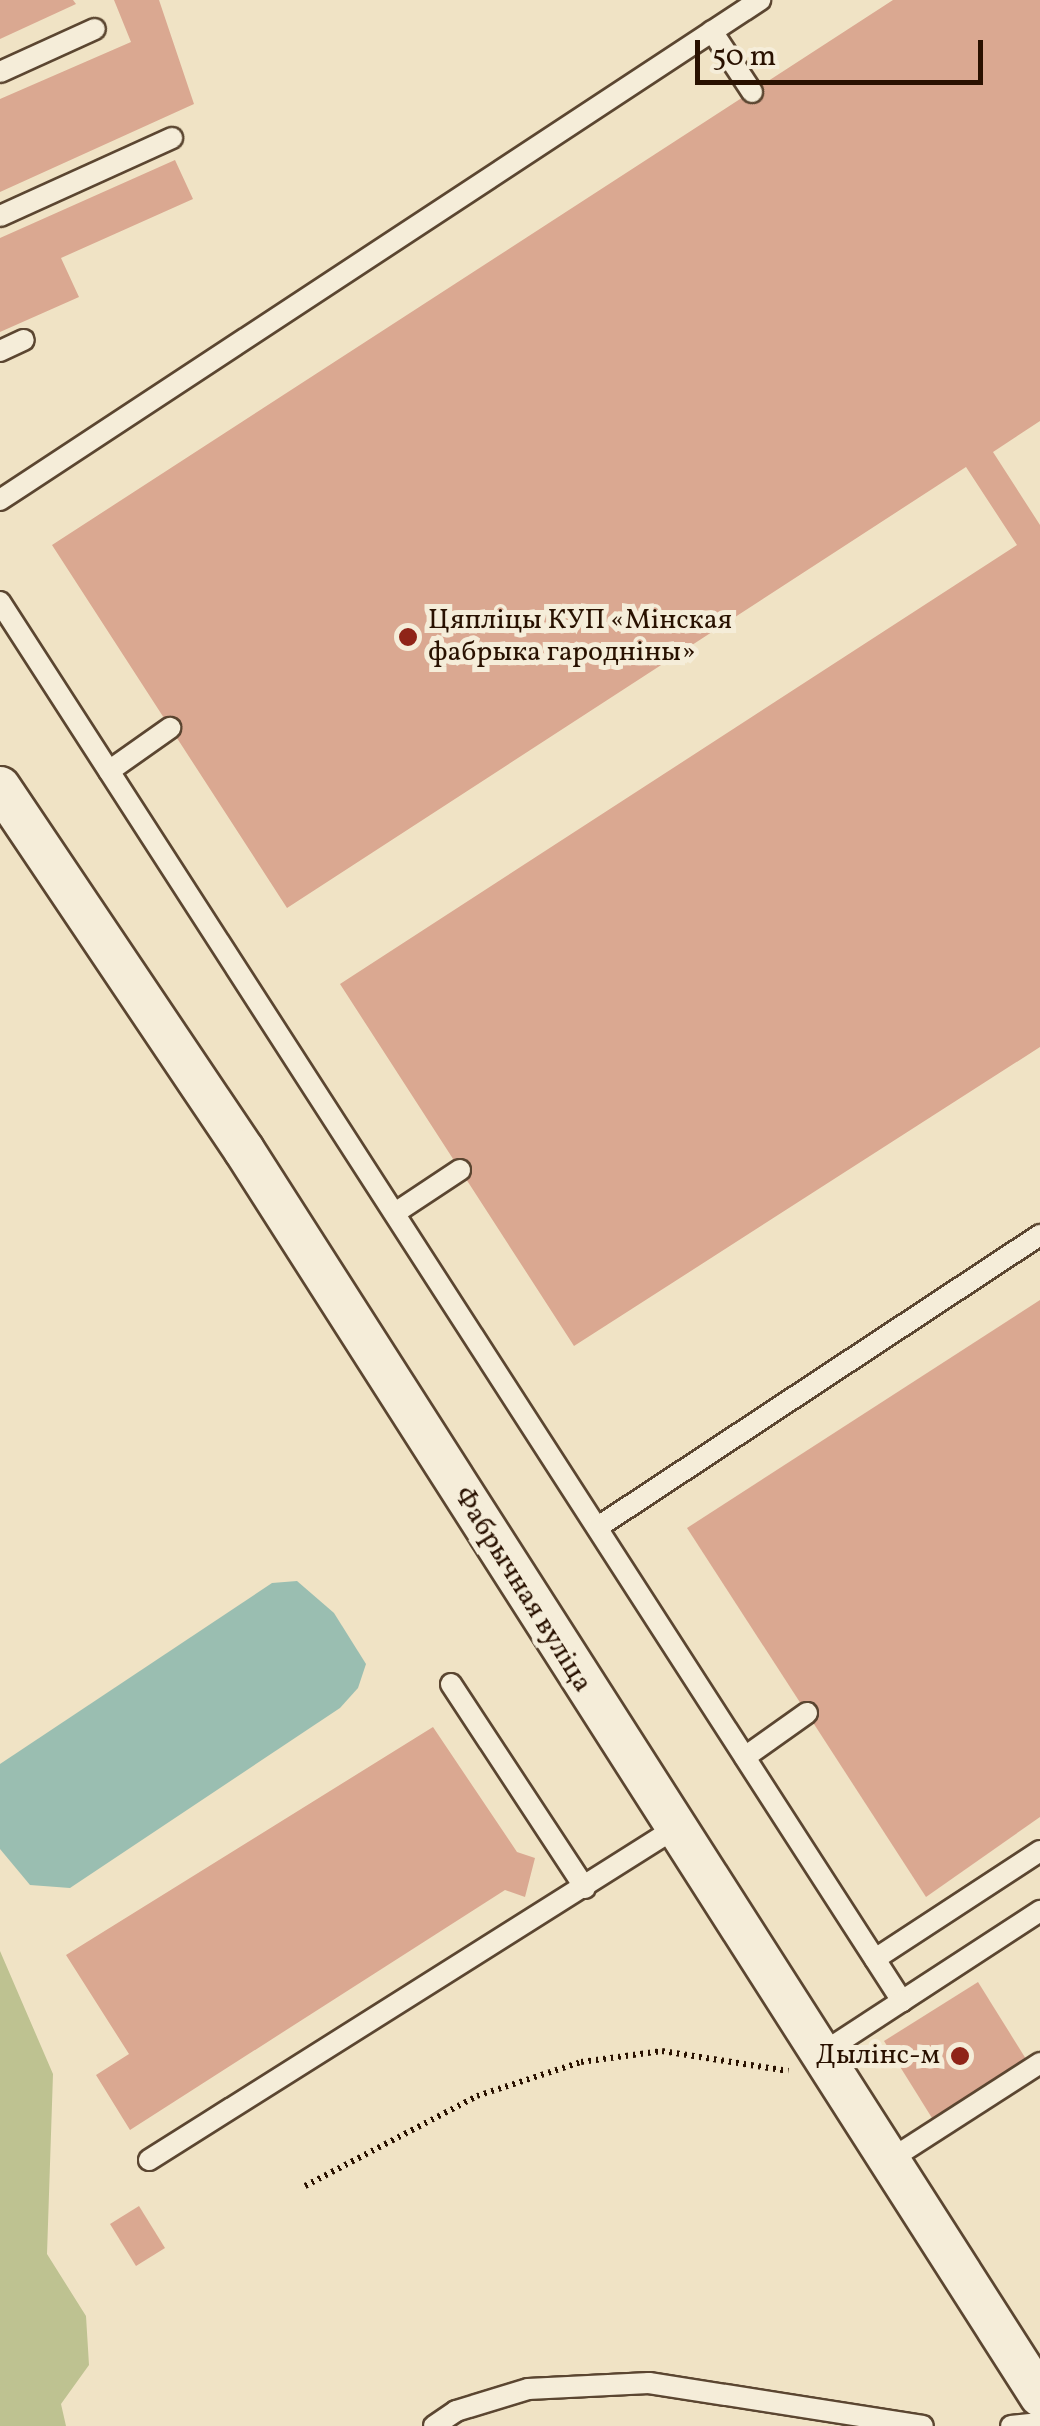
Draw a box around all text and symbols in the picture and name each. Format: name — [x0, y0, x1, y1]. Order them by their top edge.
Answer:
scale bar — [700, 20, 988, 82]
text: 50 m — [712, 36, 776, 78]
place label: Цяпліцы КУП «Мінская фабрыка гародніны» — [428, 604, 733, 670]
marker: Цяпліцы КУП «Мінская фабрыка гародніны» — [397, 626, 419, 648]
street label: Фабрычная вуліца — [445, 1481, 599, 1699]
place label: Дылінс-м — [816, 2039, 940, 2073]
marker: Дылінс-м — [949, 2045, 971, 2067]

